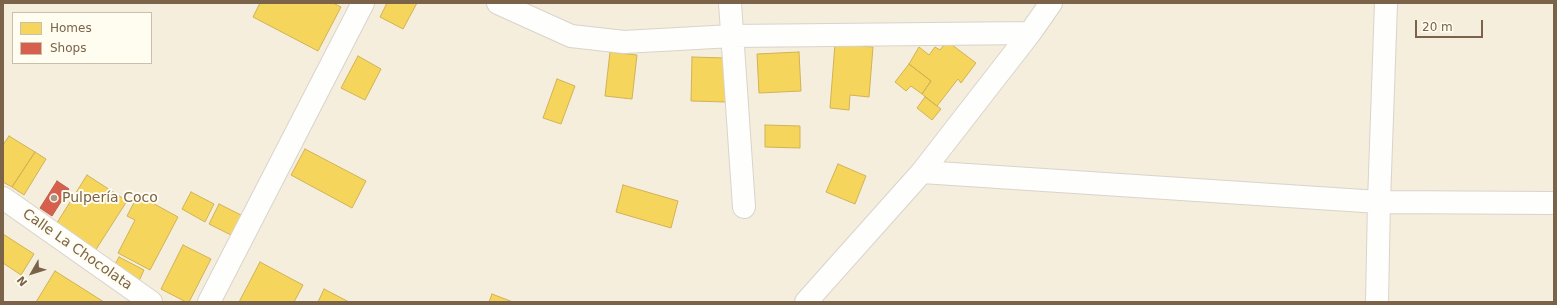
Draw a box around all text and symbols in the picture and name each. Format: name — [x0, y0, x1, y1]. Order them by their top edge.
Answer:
legend — [12, 12, 152, 64]
scale bar — [1417, 12, 1485, 38]
text: 20 m — [1422, 20, 1453, 34]
text: Homes — [50, 21, 92, 35]
text: Shops — [50, 41, 86, 55]
place label: Pulpería Coco — [62, 190, 158, 206]
marker: Pulpería Coco — [49, 193, 59, 203]
street label: Calle La Chocolata — [19, 206, 135, 294]
north arrow — [12, 253, 52, 293]
text: N — [14, 273, 30, 289]

